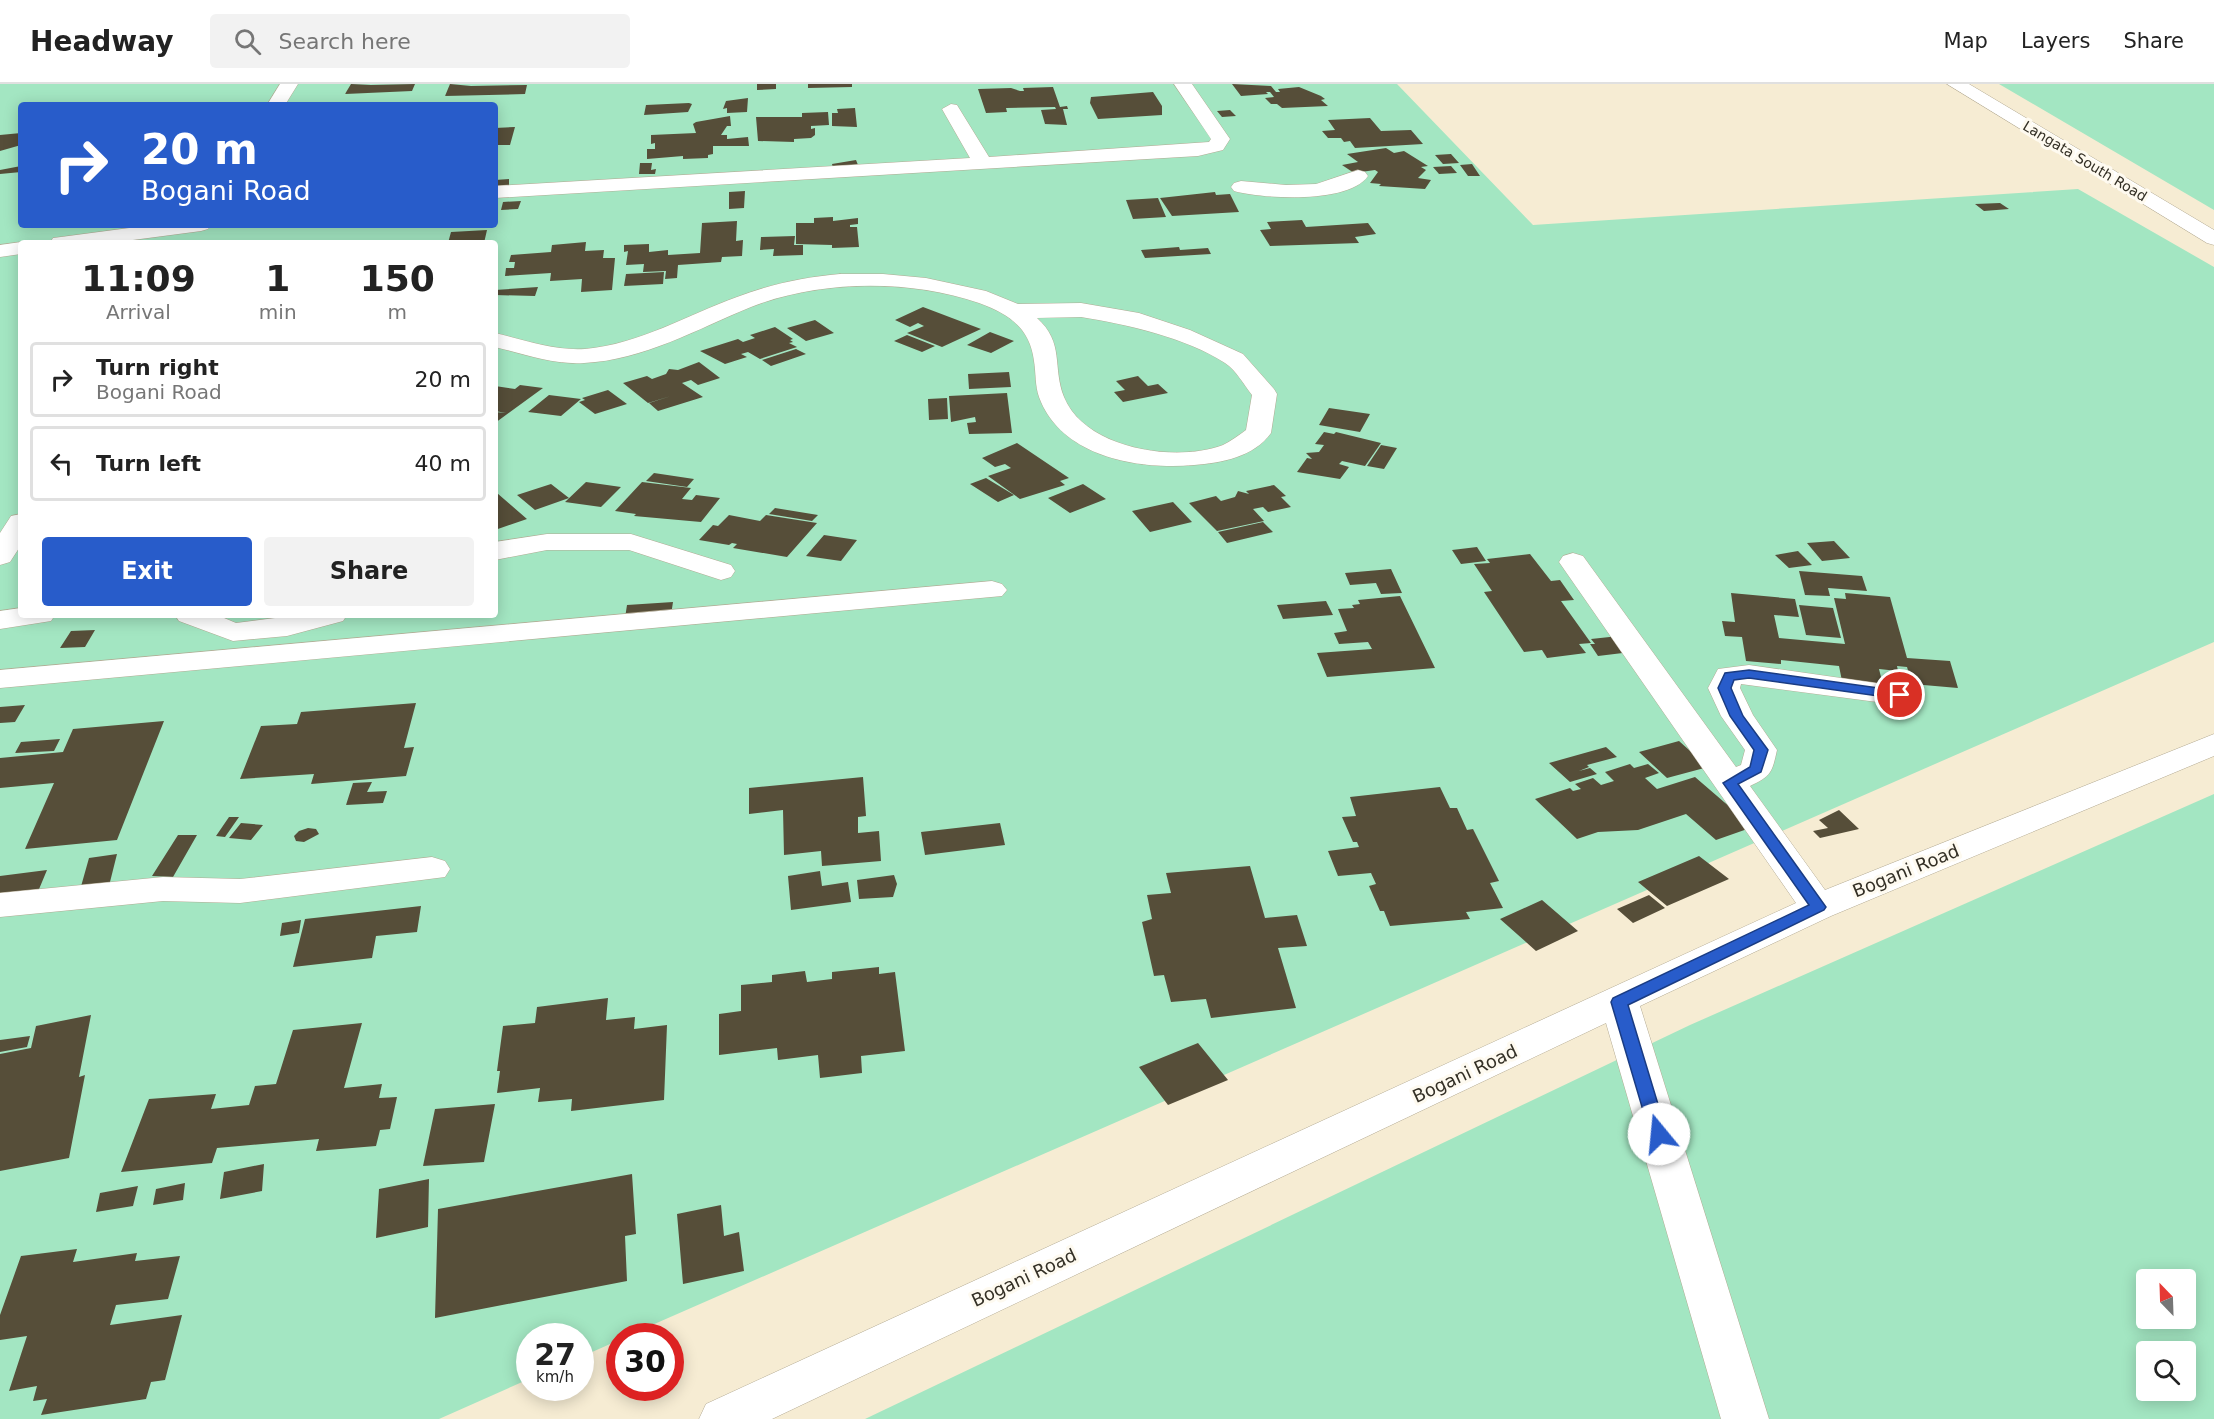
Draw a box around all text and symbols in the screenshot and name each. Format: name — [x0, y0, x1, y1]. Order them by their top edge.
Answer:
search box — [210, 14, 630, 68]
text: Headway — [30, 25, 174, 58]
icon: search — [231, 25, 264, 58]
text: Search here — [279, 29, 411, 54]
text: Map — [1944, 29, 1988, 53]
text: Layers — [2021, 29, 2090, 53]
text: Share — [2123, 29, 2184, 53]
street label: Langata South Road — [2020, 118, 2150, 204]
text: 20 m — [141, 125, 258, 174]
icon: right — [42, 126, 120, 204]
text: Bogani Road — [141, 175, 311, 206]
text: 11:09 — [81, 258, 196, 299]
text: 1 — [265, 258, 290, 299]
text: 150 — [360, 258, 435, 299]
text: Arrival — [106, 300, 171, 324]
text: min — [259, 300, 297, 324]
text: m — [388, 300, 407, 324]
text: Turn right — [96, 355, 219, 380]
icon: right — [45, 363, 78, 396]
text: 20 m — [415, 367, 471, 392]
text: Bogani Road — [96, 380, 222, 404]
icon: left — [45, 447, 78, 480]
text: Turn left — [96, 451, 201, 476]
text: 40 m — [415, 451, 471, 476]
button: Exit — [42, 537, 252, 606]
button: Share — [264, 537, 474, 606]
pin — [1874, 669, 1925, 720]
icon: arrive — [1883, 678, 1916, 711]
street label: Bogani Road — [1849, 840, 1962, 901]
street label: Bogani Road — [1409, 1040, 1520, 1107]
position arrow — [1627, 1102, 1691, 1166]
street label: Bogani Road — [968, 1244, 1079, 1311]
north arrow — [2136, 1269, 2196, 1329]
map controls — [2136, 1269, 2196, 1401]
speed limit sign: 30 — [606, 1323, 684, 1401]
text: 27 — [534, 1337, 576, 1372]
button: search — [2136, 1341, 2196, 1401]
text: km/h — [536, 1368, 574, 1386]

